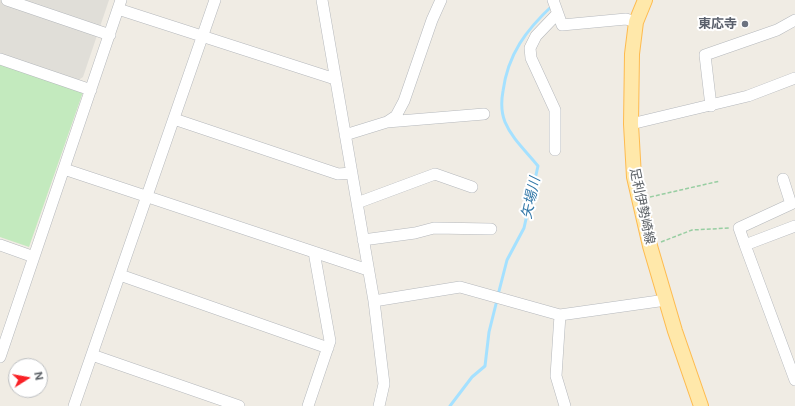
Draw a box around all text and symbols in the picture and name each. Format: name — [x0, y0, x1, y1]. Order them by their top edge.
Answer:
place label: 東応寺 — [698, 16, 737, 32]
marker: 東応寺 — [740, 19, 750, 29]
street label: 足利伊勢崎線 — [626, 166, 658, 246]
water label: 矢場川 — [518, 176, 544, 220]
north arrow — [8, 358, 48, 398]
text: N — [32, 371, 46, 381]

